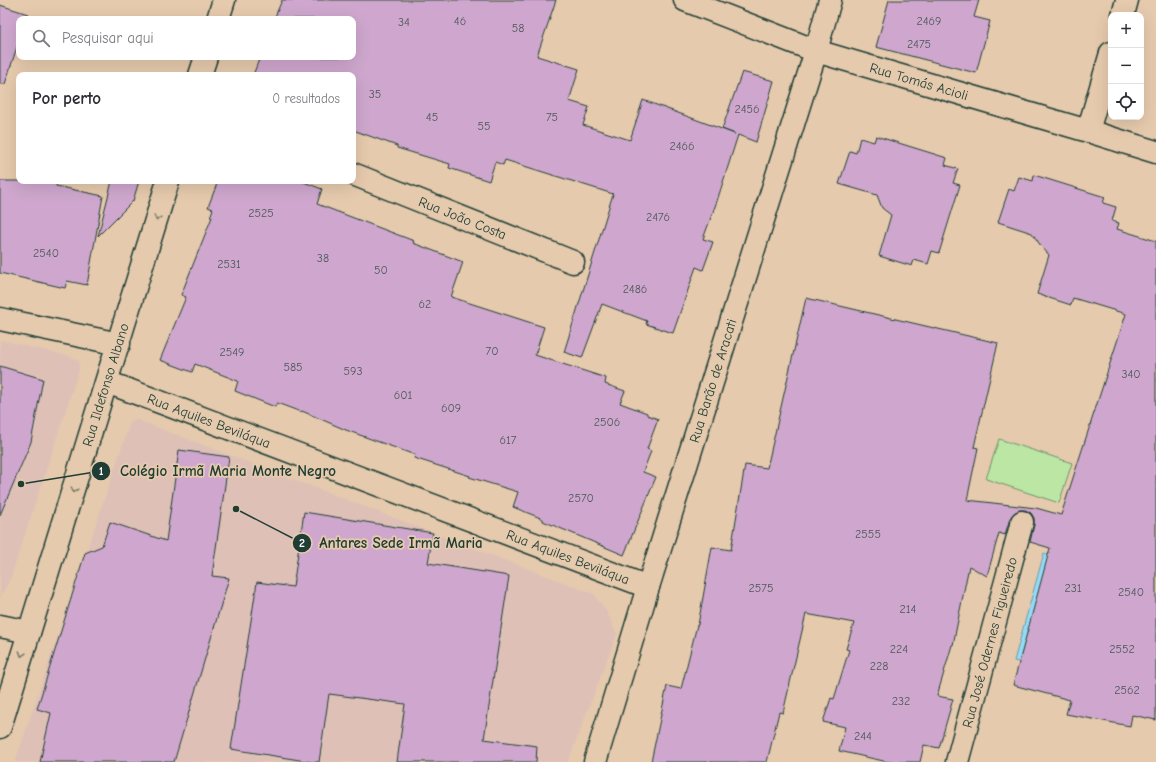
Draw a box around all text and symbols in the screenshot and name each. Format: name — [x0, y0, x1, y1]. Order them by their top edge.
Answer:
map controls — [1108, 12, 1144, 120]
button: + — [1108, 12, 1144, 48]
house number: 46 — [454, 14, 466, 28]
house number: 2469 — [917, 14, 941, 28]
house number: 34 — [398, 15, 410, 29]
search box — [16, 16, 356, 60]
house number: 58 — [512, 21, 524, 35]
icon: search — [30, 27, 52, 49]
text: Pesquisar aqui — [62, 29, 154, 47]
house number: 2475 — [907, 37, 931, 51]
button: − — [1108, 48, 1144, 84]
street label: Rua Tomás Acioli — [868, 59, 970, 104]
button: locate — [1108, 84, 1144, 120]
house number: 35 — [369, 87, 381, 101]
text: Por perto — [32, 89, 101, 108]
text: 0 resultados — [272, 91, 340, 106]
house number: 2456 — [734, 102, 760, 116]
house number: 45 — [426, 110, 438, 124]
house number: 75 — [546, 110, 558, 124]
house number: 55 — [477, 119, 491, 133]
house number: 2466 — [669, 139, 695, 153]
street label: Rua João Costa — [416, 193, 509, 243]
house number: 2525 — [248, 206, 274, 220]
house number: 2476 — [646, 210, 670, 224]
one-way arrow — [153, 215, 162, 222]
house number: 2540 — [33, 246, 59, 260]
house number: 38 — [317, 251, 329, 265]
house number: 2531 — [217, 257, 241, 271]
house number: 50 — [374, 263, 388, 277]
house number: 2486 — [623, 282, 647, 296]
house number: 62 — [419, 297, 431, 311]
street label: Rua Barão de Aracati — [685, 317, 740, 445]
street label: Rua Ildefonso Albano — [78, 321, 132, 449]
house number: 70 — [486, 344, 498, 358]
house number: 2549 — [220, 345, 244, 359]
house number: 585 — [283, 360, 303, 374]
house number: 593 — [344, 364, 362, 378]
house number: 340 — [1121, 367, 1141, 381]
house number: 601 — [394, 388, 413, 402]
street label: Rua Aquiles Beviláqua — [145, 390, 273, 452]
house number: 609 — [441, 401, 461, 415]
house number: 2506 — [594, 415, 620, 429]
house number: 617 — [500, 433, 517, 447]
callout: Colégio Irmã Maria Monte Negro — [91, 457, 344, 484]
text: Colégio Irmã Maria Monte Negro — [120, 462, 336, 480]
text: 1 — [99, 464, 104, 478]
one-way arrow — [70, 486, 78, 493]
house number: 2570 — [568, 491, 594, 505]
street label: Rua Aquiles Beviláqua — [504, 526, 632, 588]
house number: 2555 — [855, 527, 881, 541]
callout: Antares Sede Irmã Maria — [292, 529, 491, 556]
text: Antares Sede Irmã Maria — [319, 534, 483, 552]
text: 2 — [299, 536, 305, 550]
street label: Rua José Odernes Figueiredo — [958, 555, 1021, 730]
house number: 2575 — [749, 581, 773, 595]
house number: 231 — [1064, 581, 1082, 595]
house number: 2540 — [1118, 585, 1144, 599]
house number: 214 — [900, 602, 917, 616]
house number: 224 — [890, 642, 908, 656]
house number: 2552 — [1109, 642, 1135, 656]
one-way arrow — [18, 650, 27, 657]
house number: 228 — [870, 659, 888, 673]
house number: 2562 — [1114, 683, 1140, 697]
house number: 232 — [892, 694, 910, 708]
house number: 244 — [854, 729, 872, 743]

